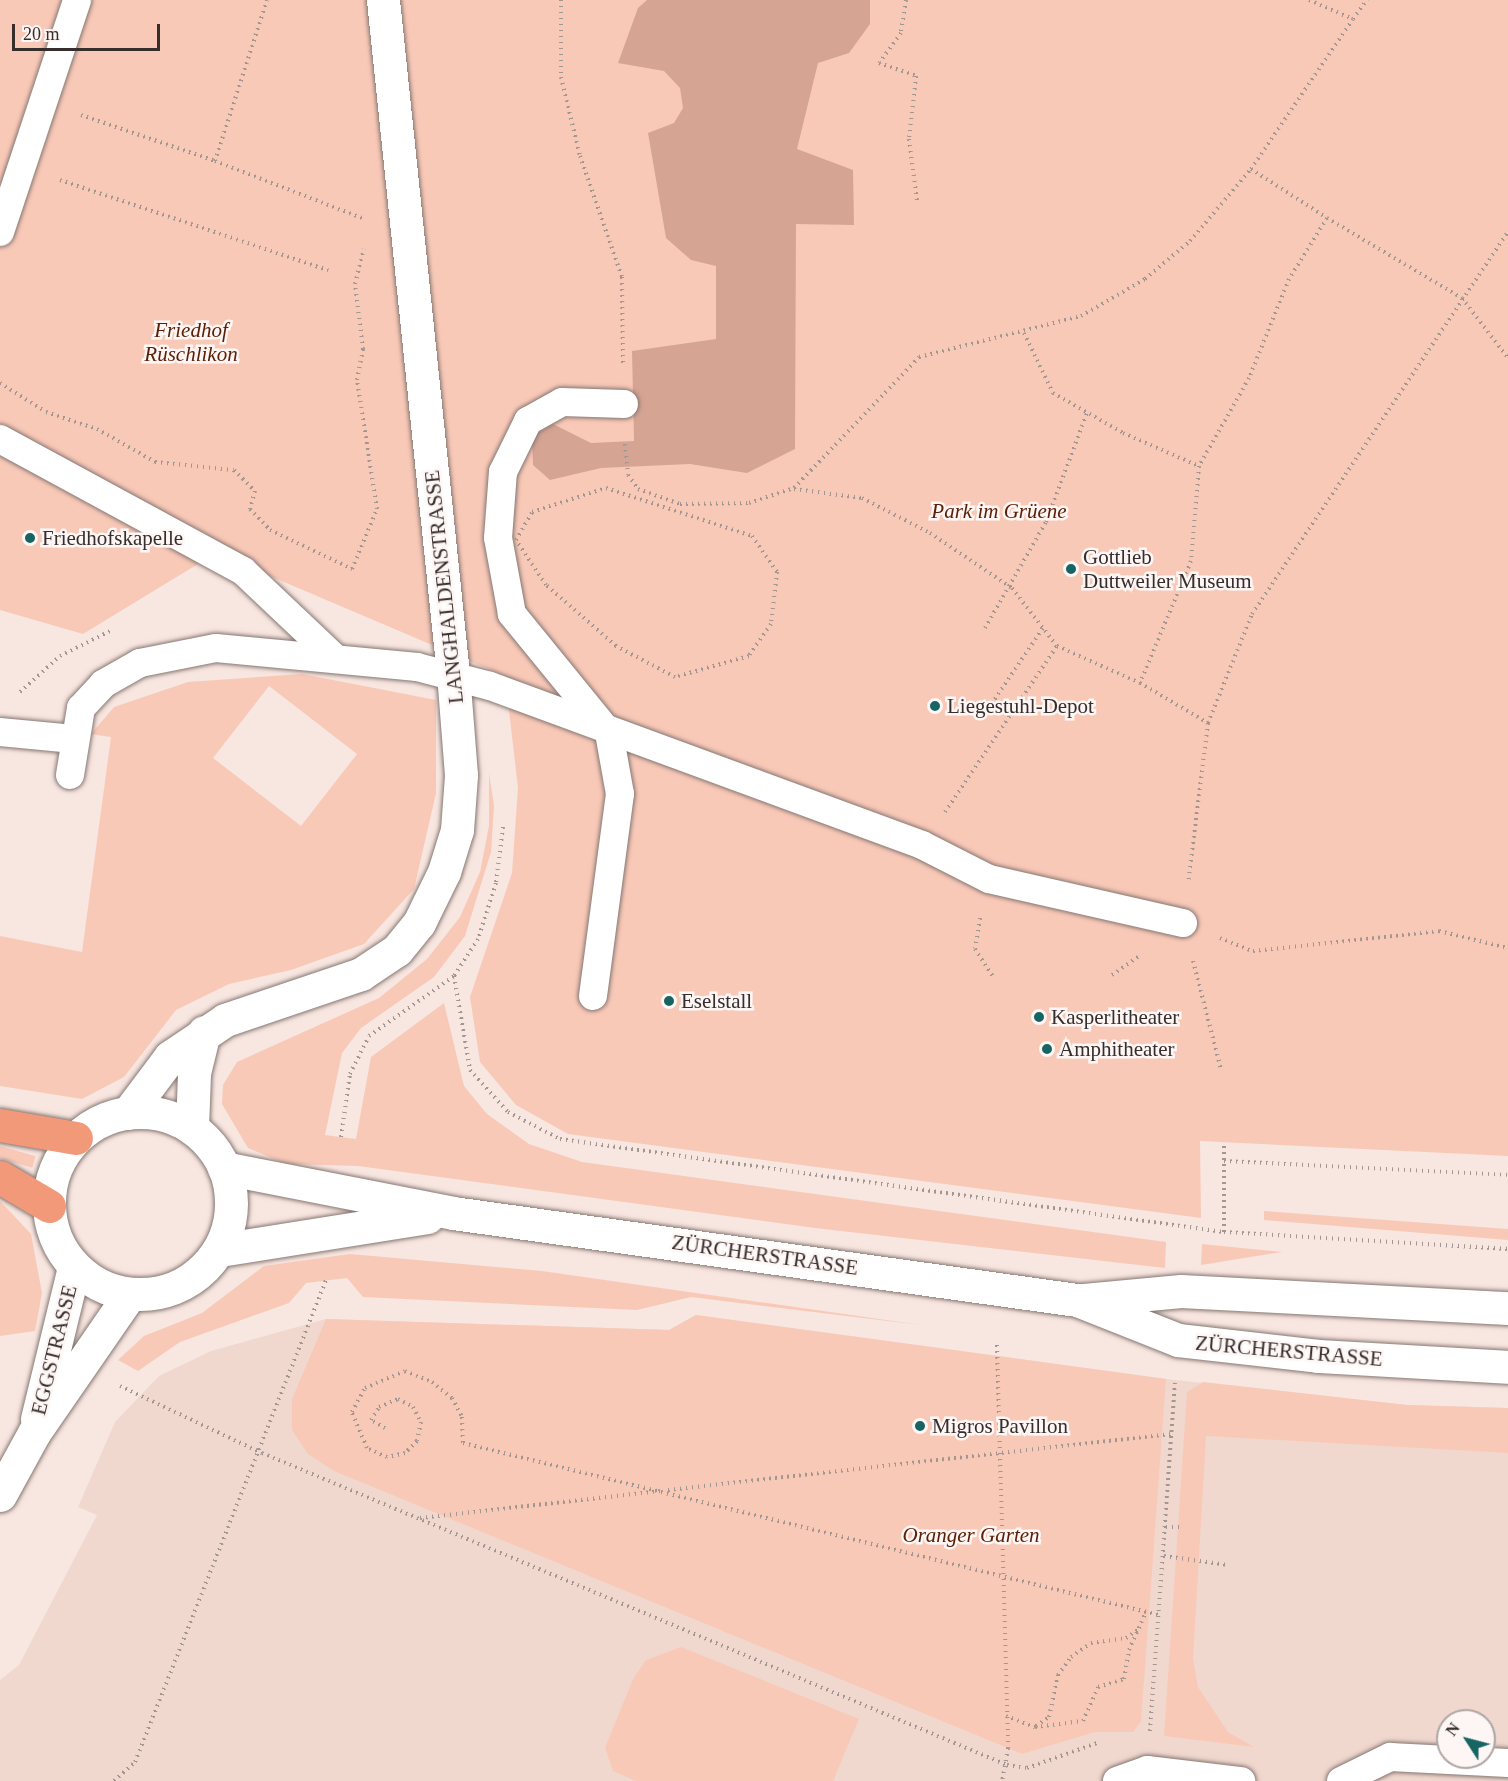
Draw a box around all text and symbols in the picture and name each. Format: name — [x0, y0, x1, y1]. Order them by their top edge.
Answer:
scale bar — [15, 12, 164, 50]
text: 20 m — [23, 24, 60, 44]
park label: Friedhof Rüschlikon — [144, 317, 238, 367]
street label: LANGHALDENSTRASSE — [419, 469, 469, 705]
park label: Park im Grüene — [931, 498, 1067, 524]
place label: Friedhofskapelle — [42, 525, 183, 551]
marker: Friedhofskapelle — [23, 531, 37, 545]
place label: Gottlieb Duttweiler Museum — [1083, 544, 1252, 594]
marker: Gottlieb Duttweiler Museum — [1064, 562, 1078, 576]
place label: Liegestuhl-Depot — [947, 693, 1094, 719]
marker: Liegestuhl-Depot — [928, 699, 942, 713]
place label: Eselstall — [681, 988, 752, 1014]
marker: Eselstall — [662, 994, 676, 1008]
place label: Kasperlitheater — [1051, 1004, 1179, 1030]
marker: Kasperlitheater — [1032, 1010, 1046, 1024]
place label: Amphitheater — [1059, 1036, 1174, 1062]
marker: Amphitheater — [1040, 1042, 1054, 1056]
street label: ZÜRCHERSTRASSE — [670, 1229, 860, 1281]
street label: EGGSTRASSE — [26, 1282, 82, 1418]
street label: ZÜRCHERSTRASSE — [1194, 1330, 1384, 1372]
place label: Migros Pavillon — [932, 1413, 1068, 1439]
marker: Migros Pavillon — [913, 1419, 927, 1433]
park label: Oranger Garten — [902, 1522, 1040, 1548]
north arrow — [1436, 1709, 1496, 1769]
text: N — [1442, 1720, 1463, 1739]

